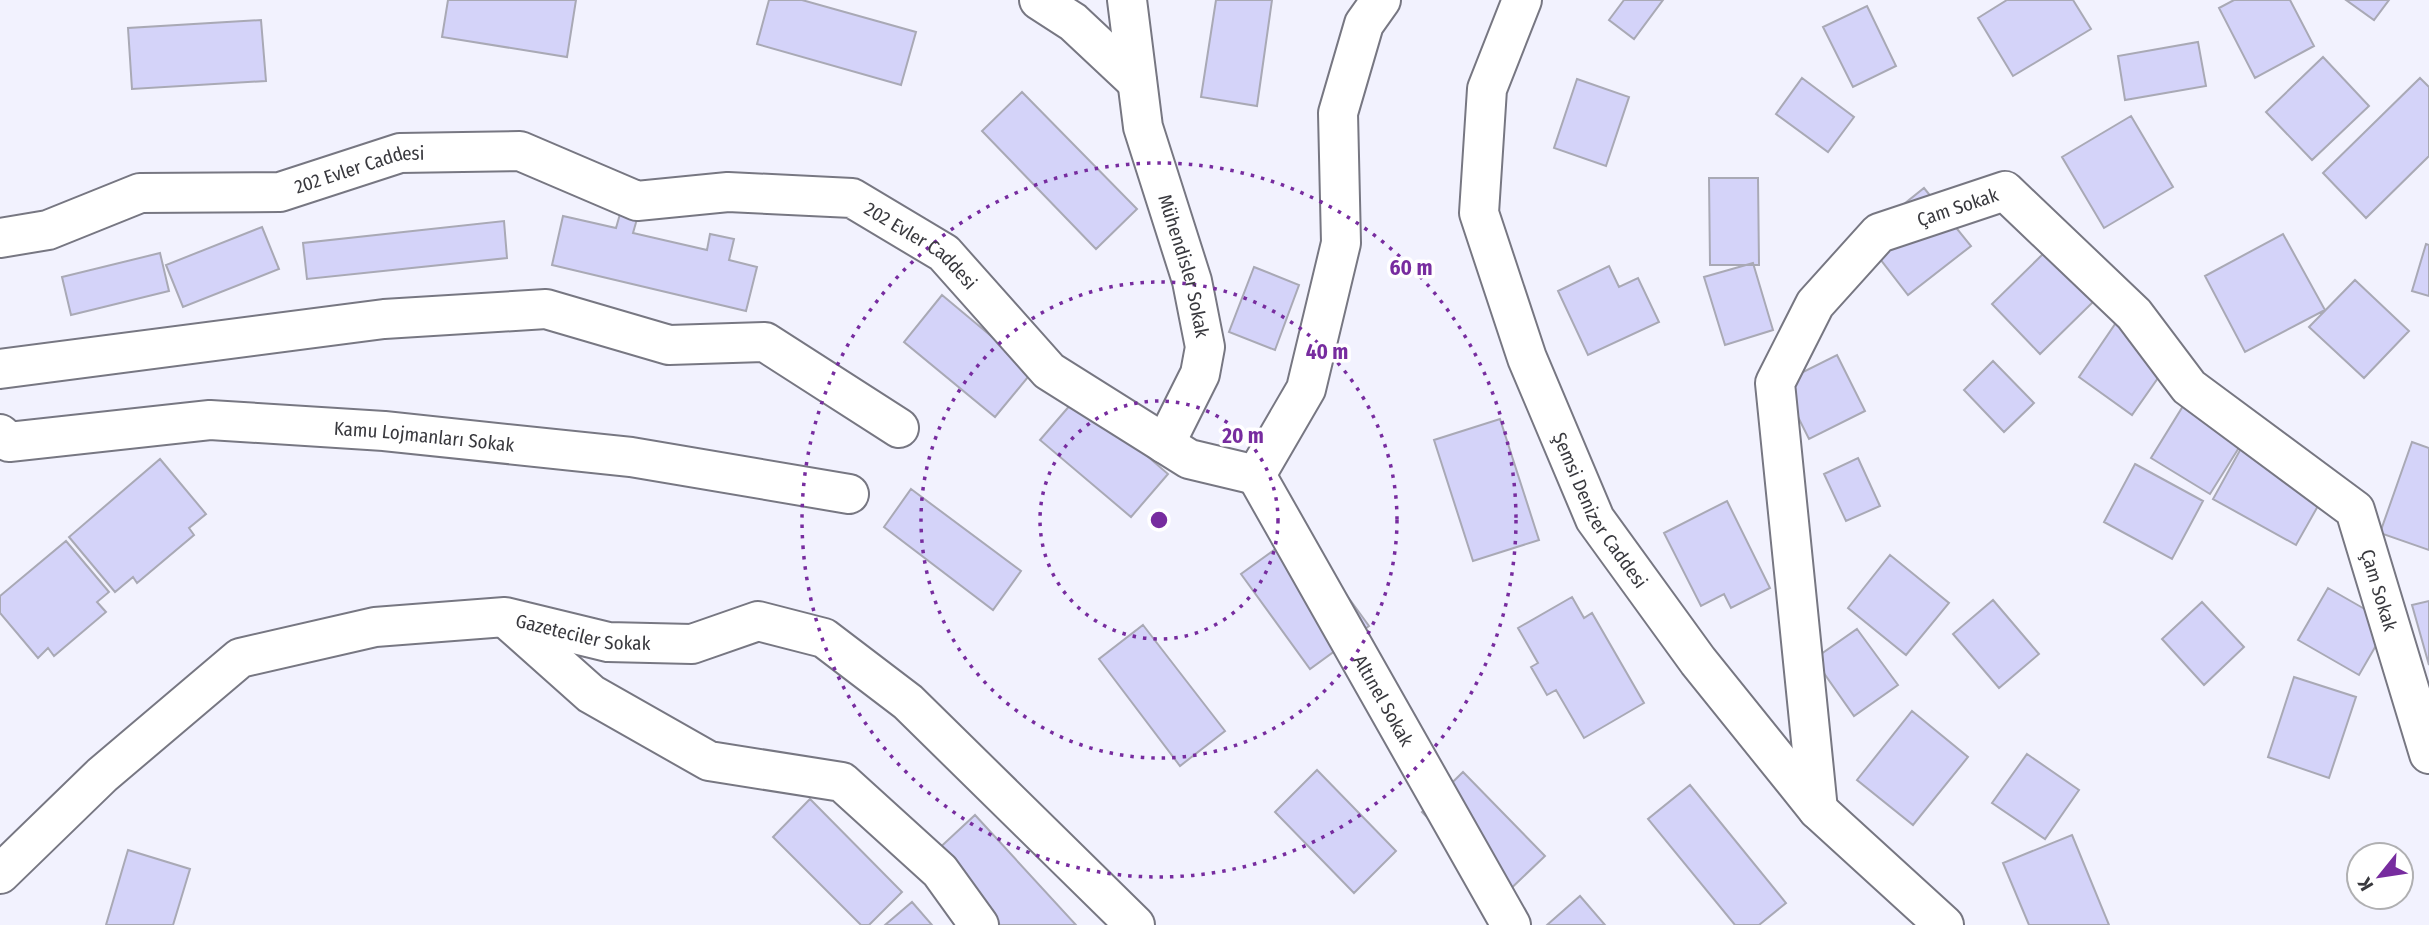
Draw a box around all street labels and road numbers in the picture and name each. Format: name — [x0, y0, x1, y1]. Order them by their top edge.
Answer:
street label: 202 Evler Caddesi — [291, 141, 425, 198]
street label: Çam Sokak — [1914, 183, 2001, 231]
street label: Mühendisler Sokak — [1154, 191, 1214, 339]
street label: 202 Evler Caddesi — [860, 197, 982, 294]
street label: Kamu Lojmanları Sokak — [333, 416, 516, 456]
street label: Şemsi Denizer Caddesi — [1548, 429, 1653, 592]
street label: Çam Sokak — [2356, 546, 2403, 634]
street label: Gazeteciler Sokak — [514, 609, 651, 655]
street label: Altınel Sokak — [1349, 651, 1419, 750]

